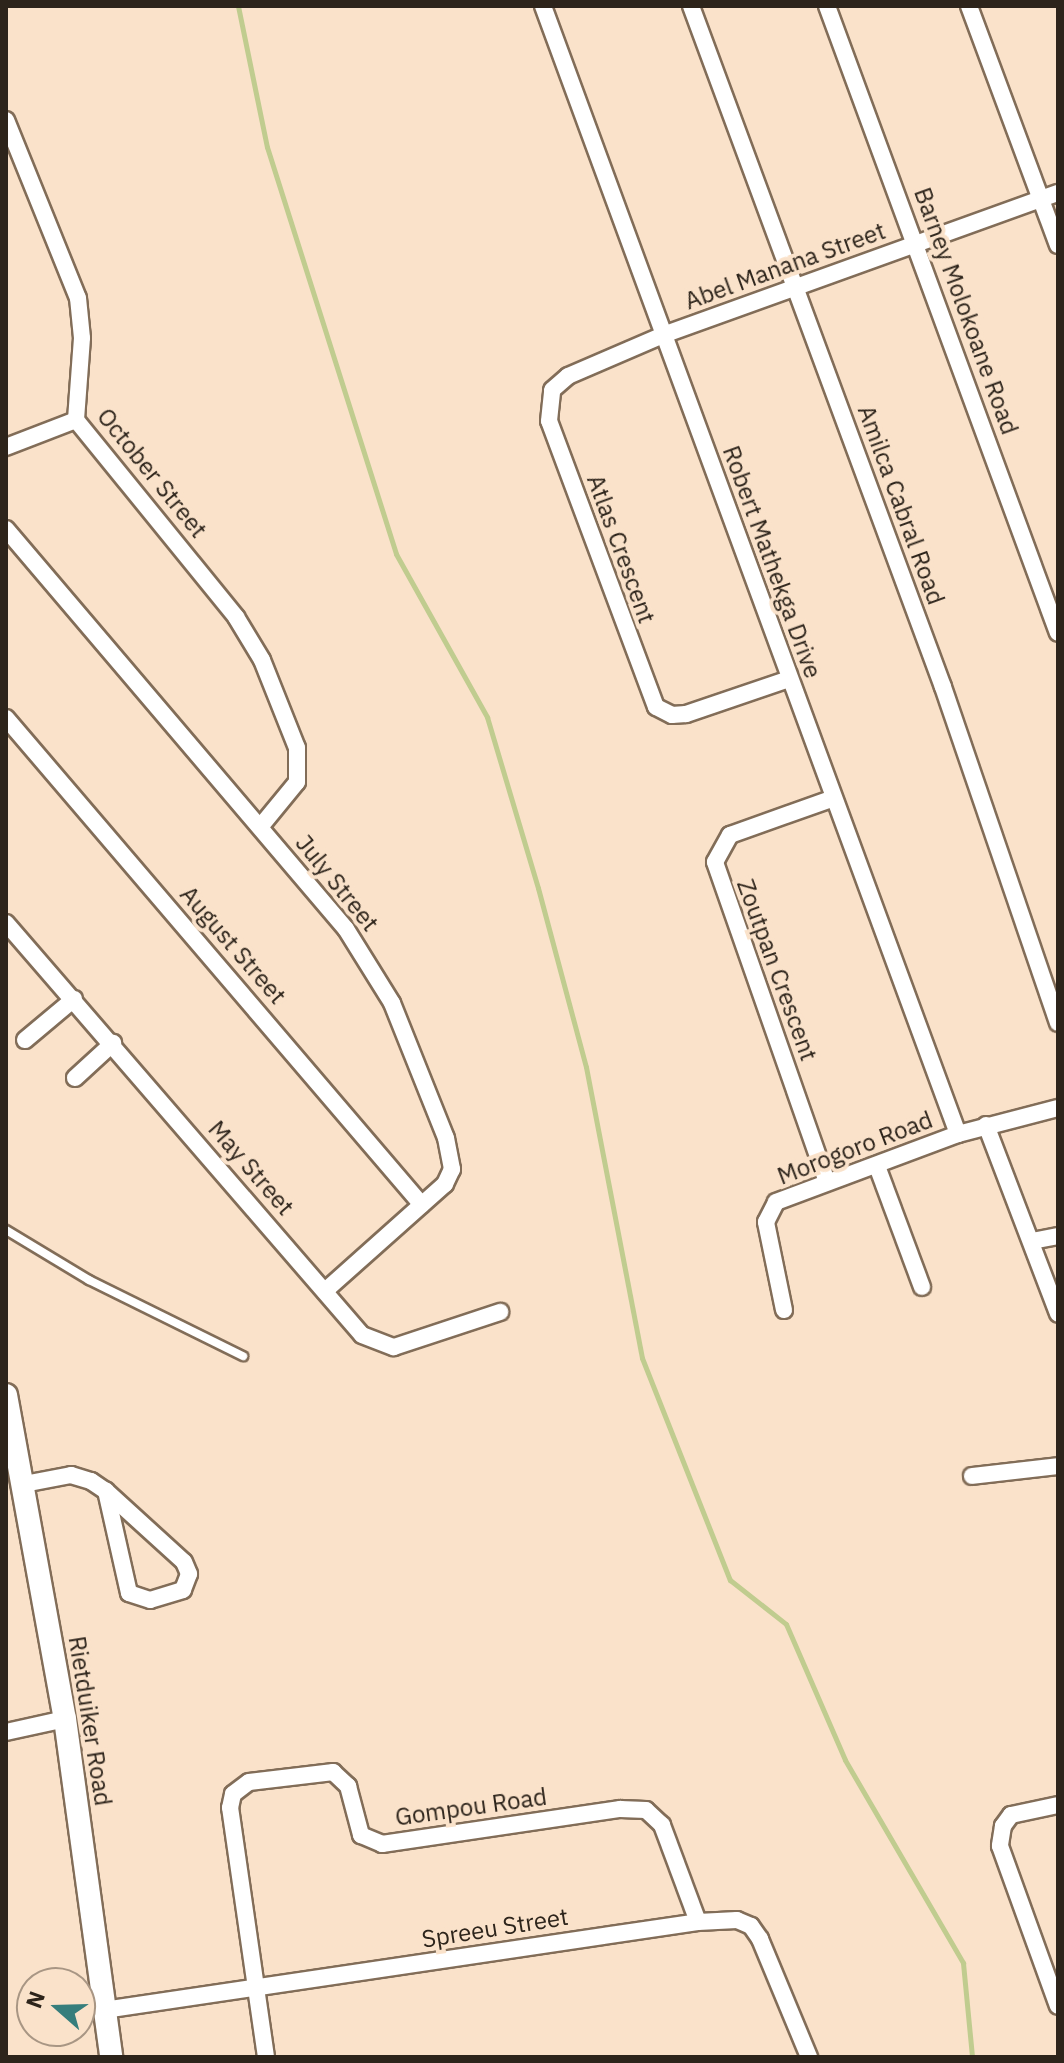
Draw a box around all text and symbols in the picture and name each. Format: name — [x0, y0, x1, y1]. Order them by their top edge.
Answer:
street label: Barney Molokoane Road — [908, 184, 1024, 438]
street label: Abel Manana Street — [681, 216, 889, 316]
street label: Amilca Cabral Road — [852, 401, 950, 609]
street label: October Street — [91, 402, 213, 544]
street label: Robert Mathekga Drive — [717, 442, 827, 682]
street label: Atlas Crescent — [581, 471, 661, 627]
street label: July Street — [289, 829, 385, 937]
street label: Zoutpan Crescent — [731, 875, 823, 1065]
street label: August Street — [174, 880, 292, 1010]
street label: Morogoro Road — [773, 1105, 937, 1191]
street label: May Street — [202, 1115, 300, 1221]
street label: Rietduiker Road — [62, 1634, 118, 1808]
street label: Gompou Road — [393, 1782, 549, 1832]
street label: Spreeu Street — [420, 1902, 570, 1954]
north arrow — [16, 1967, 96, 2047]
text: N — [19, 1987, 51, 2012]

